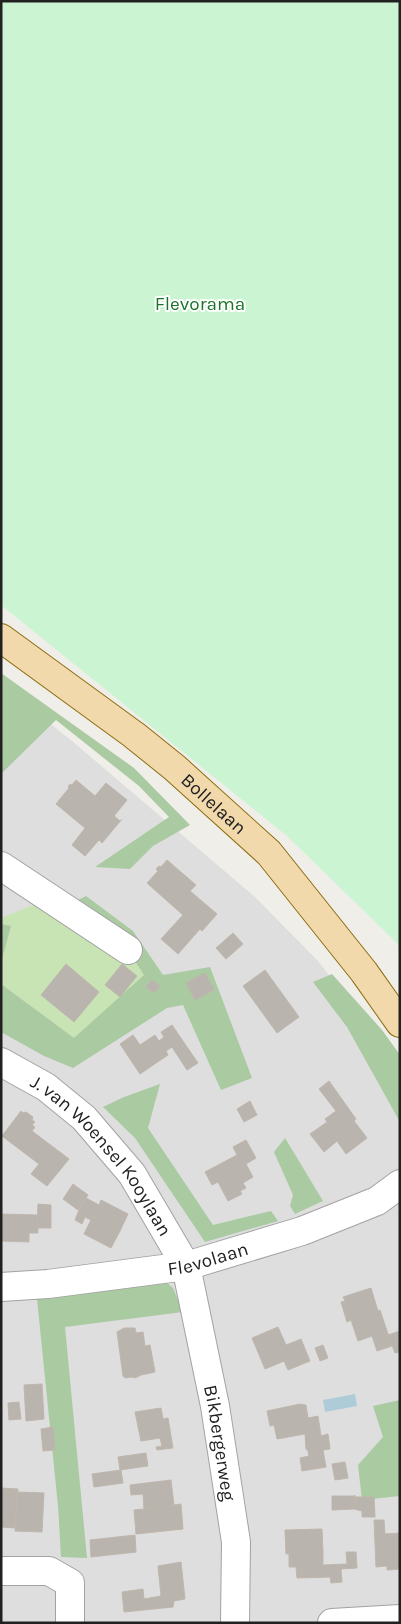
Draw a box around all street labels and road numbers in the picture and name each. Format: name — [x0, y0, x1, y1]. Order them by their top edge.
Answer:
street label: Bollelaan — [176, 769, 251, 839]
street label: J. van Woensel Kooylaan — [27, 1071, 176, 1240]
street label: Flevolaan — [166, 1238, 251, 1280]
street label: Bikbergerweg — [199, 1383, 240, 1503]

